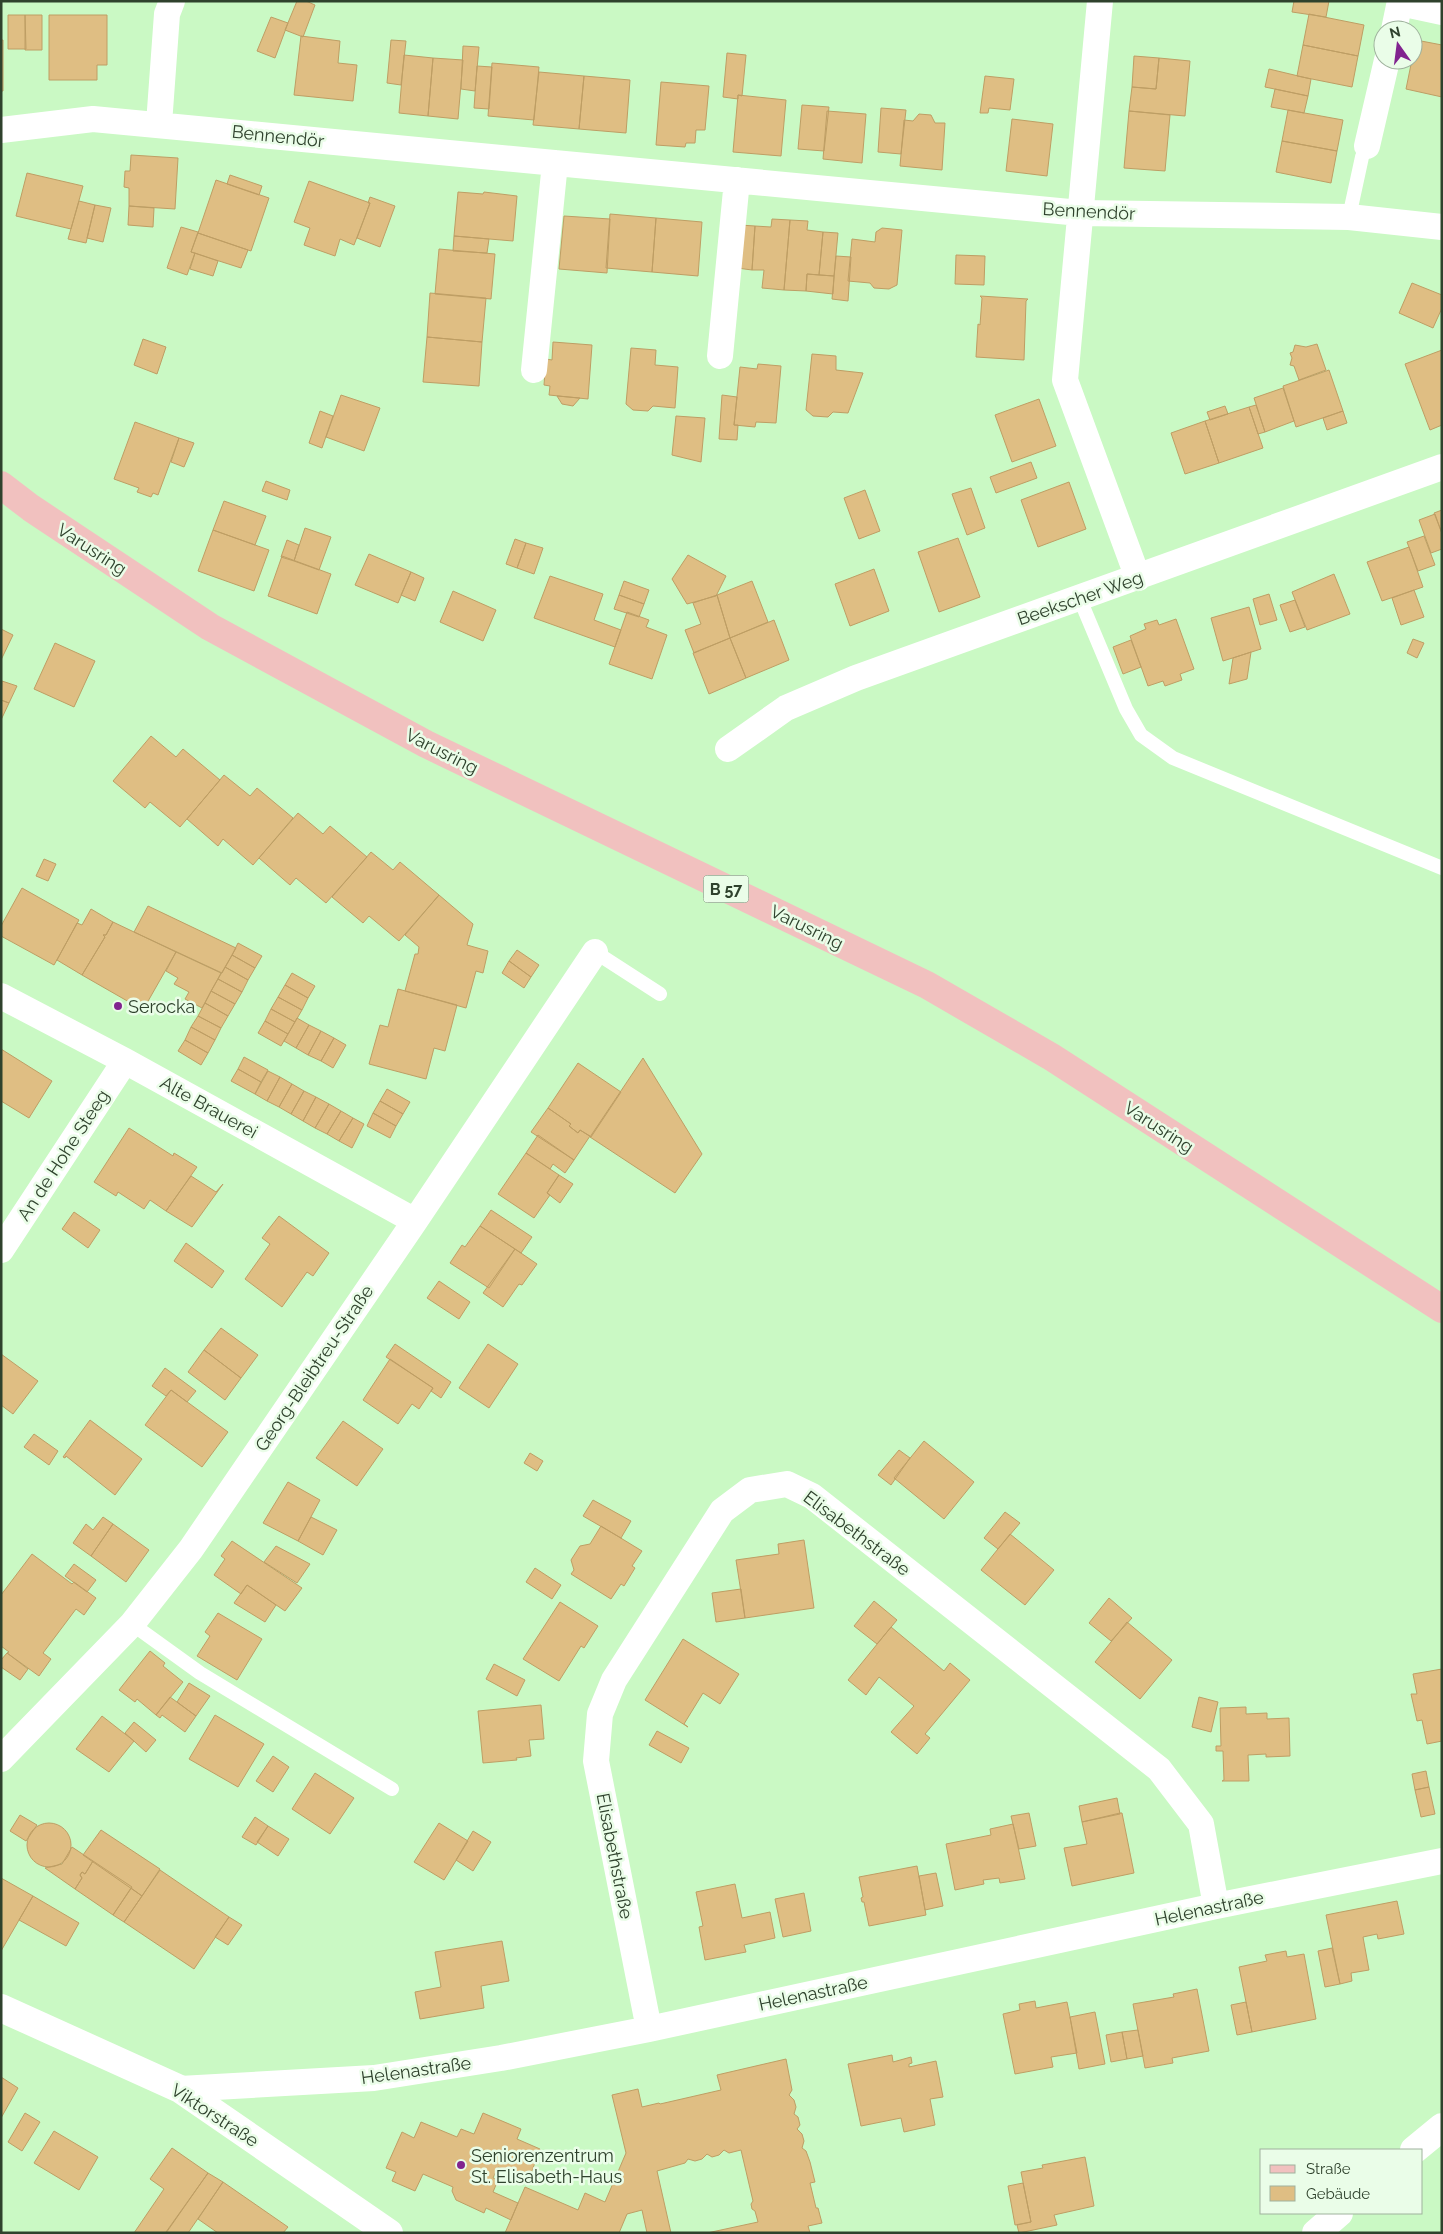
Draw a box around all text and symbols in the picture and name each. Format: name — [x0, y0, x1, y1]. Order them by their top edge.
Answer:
north arrow — [1373, 20, 1423, 70]
text: N — [1388, 23, 1402, 41]
street label: Bennendör — [231, 121, 326, 151]
street label: Bennendör — [1042, 198, 1137, 224]
street label: Varusring — [53, 519, 131, 579]
street label: Beekscher Weg — [1014, 567, 1146, 629]
street label: Varusring — [402, 724, 482, 778]
road number: B 57 — [704, 876, 748, 902]
street label: Varusring — [767, 900, 847, 954]
place label: Serocka — [128, 996, 195, 1017]
marker: Serocka — [112, 1000, 124, 1012]
street label: Alte Brauerei — [157, 1072, 261, 1142]
street label: An de Hohe Steeg — [13, 1086, 113, 1224]
street label: Varusring — [1120, 1097, 1198, 1157]
street label: Georg-Bleibtreu-Straße — [251, 1281, 378, 1455]
street label: Elisabethstraße — [800, 1486, 915, 1580]
street label: Elisabethstraße — [593, 1791, 638, 1921]
street label: Helenastraße — [1153, 1886, 1266, 1930]
street label: Helenastraße — [757, 1971, 870, 2015]
street label: Helenastraße — [360, 2052, 473, 2088]
street label: Viktorstraße — [167, 2079, 263, 2151]
place label: Seniorenzentrum St. Elisabeth-Haus — [471, 2145, 622, 2187]
legend — [1260, 2149, 1423, 2214]
marker: Seniorenzentrum St. Elisabeth-Haus — [455, 2159, 467, 2171]
text: Straße — [1306, 2160, 1351, 2178]
text: Gebäude — [1306, 2185, 1370, 2203]

